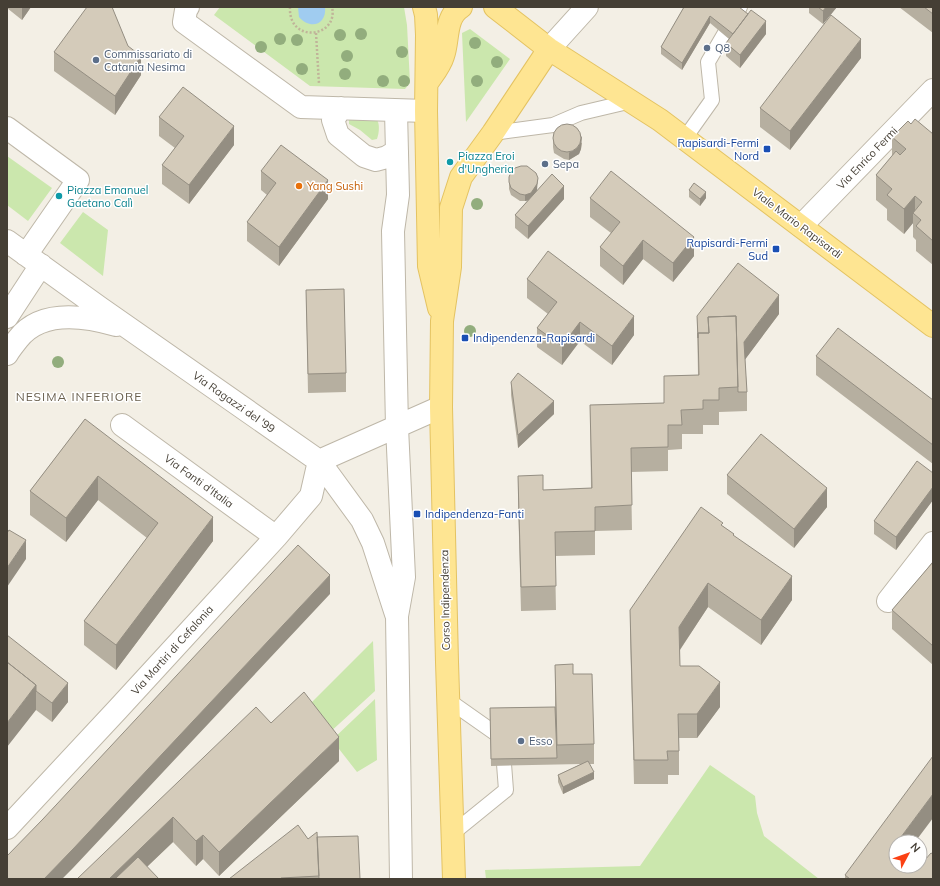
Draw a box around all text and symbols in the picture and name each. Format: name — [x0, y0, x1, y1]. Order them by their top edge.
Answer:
place label: Q8 — [715, 41, 730, 55]
marker: Q8 — [702, 43, 712, 53]
place label: Commissariato di Catania Nesima — [104, 47, 192, 74]
marker: Commissariato di Catania Nesima — [91, 55, 101, 65]
street label: Via Enrico Fermi — [833, 124, 901, 192]
place label: Rapisardi-Fermi Nord — [677, 136, 759, 163]
marker: Rapisardi-Fermi Nord — [762, 144, 772, 154]
place label: Piazza Eroi d'Ungheria — [458, 149, 515, 176]
marker: Piazza Eroi d'Ungheria — [445, 157, 455, 167]
place label: Sepa — [553, 157, 579, 171]
marker: Sepa — [540, 159, 550, 169]
place label: Yang Sushi — [306, 179, 363, 193]
marker: Yang Sushi — [294, 181, 304, 191]
place label: Piazza Emanuel Gaetano Calì — [67, 183, 148, 210]
street label: Viale Mario Rapisardi — [749, 185, 845, 261]
marker: Piazza Emanuel Gaetano Calì — [54, 191, 64, 201]
place label: Rapisardi-Fermi Sud — [686, 236, 768, 263]
marker: Rapisardi-Fermi Sud — [771, 244, 781, 254]
place label: Indipendenza-Rapisardi — [473, 331, 595, 345]
marker: Indipendenza-Rapisardi — [460, 333, 470, 343]
street label: Via Ragazzi del '99 — [190, 368, 278, 436]
district label: NESIMA INFERIORE — [16, 389, 142, 404]
street label: Via Fanti d'Italia — [162, 451, 236, 511]
place label: Indipendenza-Fanti — [425, 507, 524, 521]
marker: Indipendenza-Fanti — [412, 509, 422, 519]
street label: Corso Indipendenza — [437, 549, 453, 651]
street label: Via Martiri di Cefalonia — [128, 602, 216, 698]
place label: Esso — [529, 734, 553, 748]
marker: Esso — [516, 736, 526, 746]
north arrow — [888, 834, 928, 874]
text: N — [908, 840, 924, 855]

